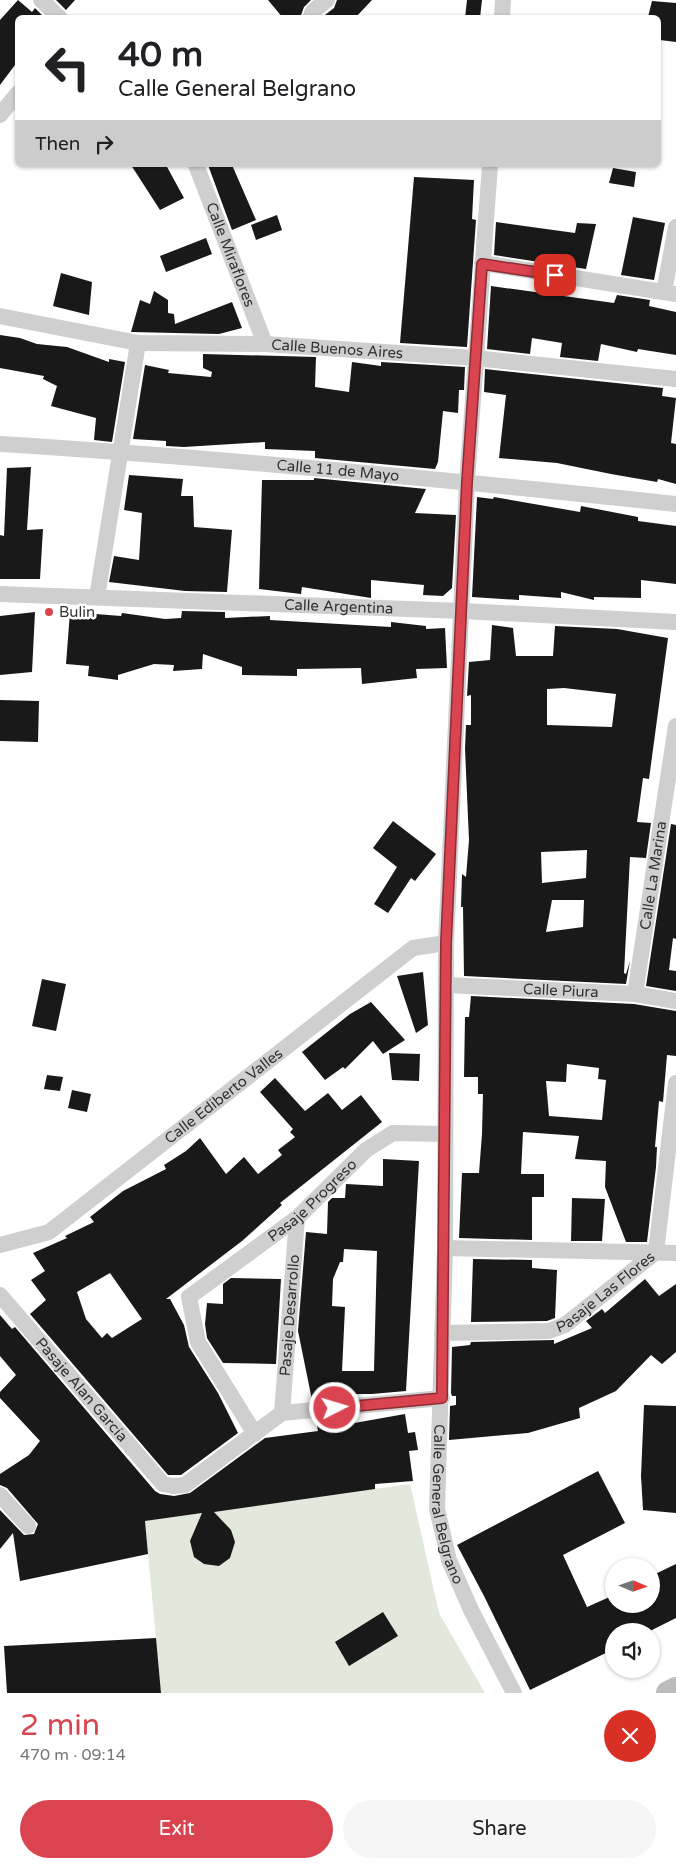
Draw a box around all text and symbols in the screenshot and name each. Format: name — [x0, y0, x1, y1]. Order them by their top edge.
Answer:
text: 40 m — [118, 34, 203, 76]
icon: left — [35, 35, 100, 100]
text: Calle General Belgrano — [118, 76, 356, 102]
icon: right — [90, 130, 118, 158]
text: Then — [35, 133, 80, 155]
street label: Calle Miraflores — [202, 200, 259, 309]
pin — [534, 254, 576, 296]
icon: arrive — [541, 261, 569, 289]
street label: Calle Buenos Aires — [271, 335, 404, 362]
street label: Calle 11 de Mayo — [276, 456, 400, 485]
street label: Calle Argentina — [284, 595, 394, 617]
place label: Bulin — [59, 603, 95, 621]
marker: Bulin — [43, 606, 55, 618]
street label: Calle La Marina — [636, 820, 670, 931]
street label: Calle Piura — [523, 980, 599, 1001]
street label: Calle Ediberto Valles — [161, 1044, 286, 1148]
street label: Pasaje Progreso — [264, 1155, 361, 1245]
street label: Pasaje Las Flores — [554, 1248, 658, 1337]
street label: Pasaje Desarrollo — [276, 1254, 303, 1377]
street label: Pasaje Alan García — [32, 1334, 132, 1445]
position arrow — [308, 1381, 360, 1433]
street label: Calle General Belgrano — [428, 1424, 468, 1587]
north arrow — [605, 1558, 660, 1612]
map controls — [605, 1558, 660, 1678]
button: sound — [605, 1623, 660, 1678]
text: 2 min — [20, 1707, 100, 1744]
button: close — [604, 1710, 656, 1762]
text: 470 m · 09:14 — [20, 1745, 126, 1765]
button: Exit — [20, 1800, 333, 1858]
button: Share — [343, 1800, 656, 1858]

